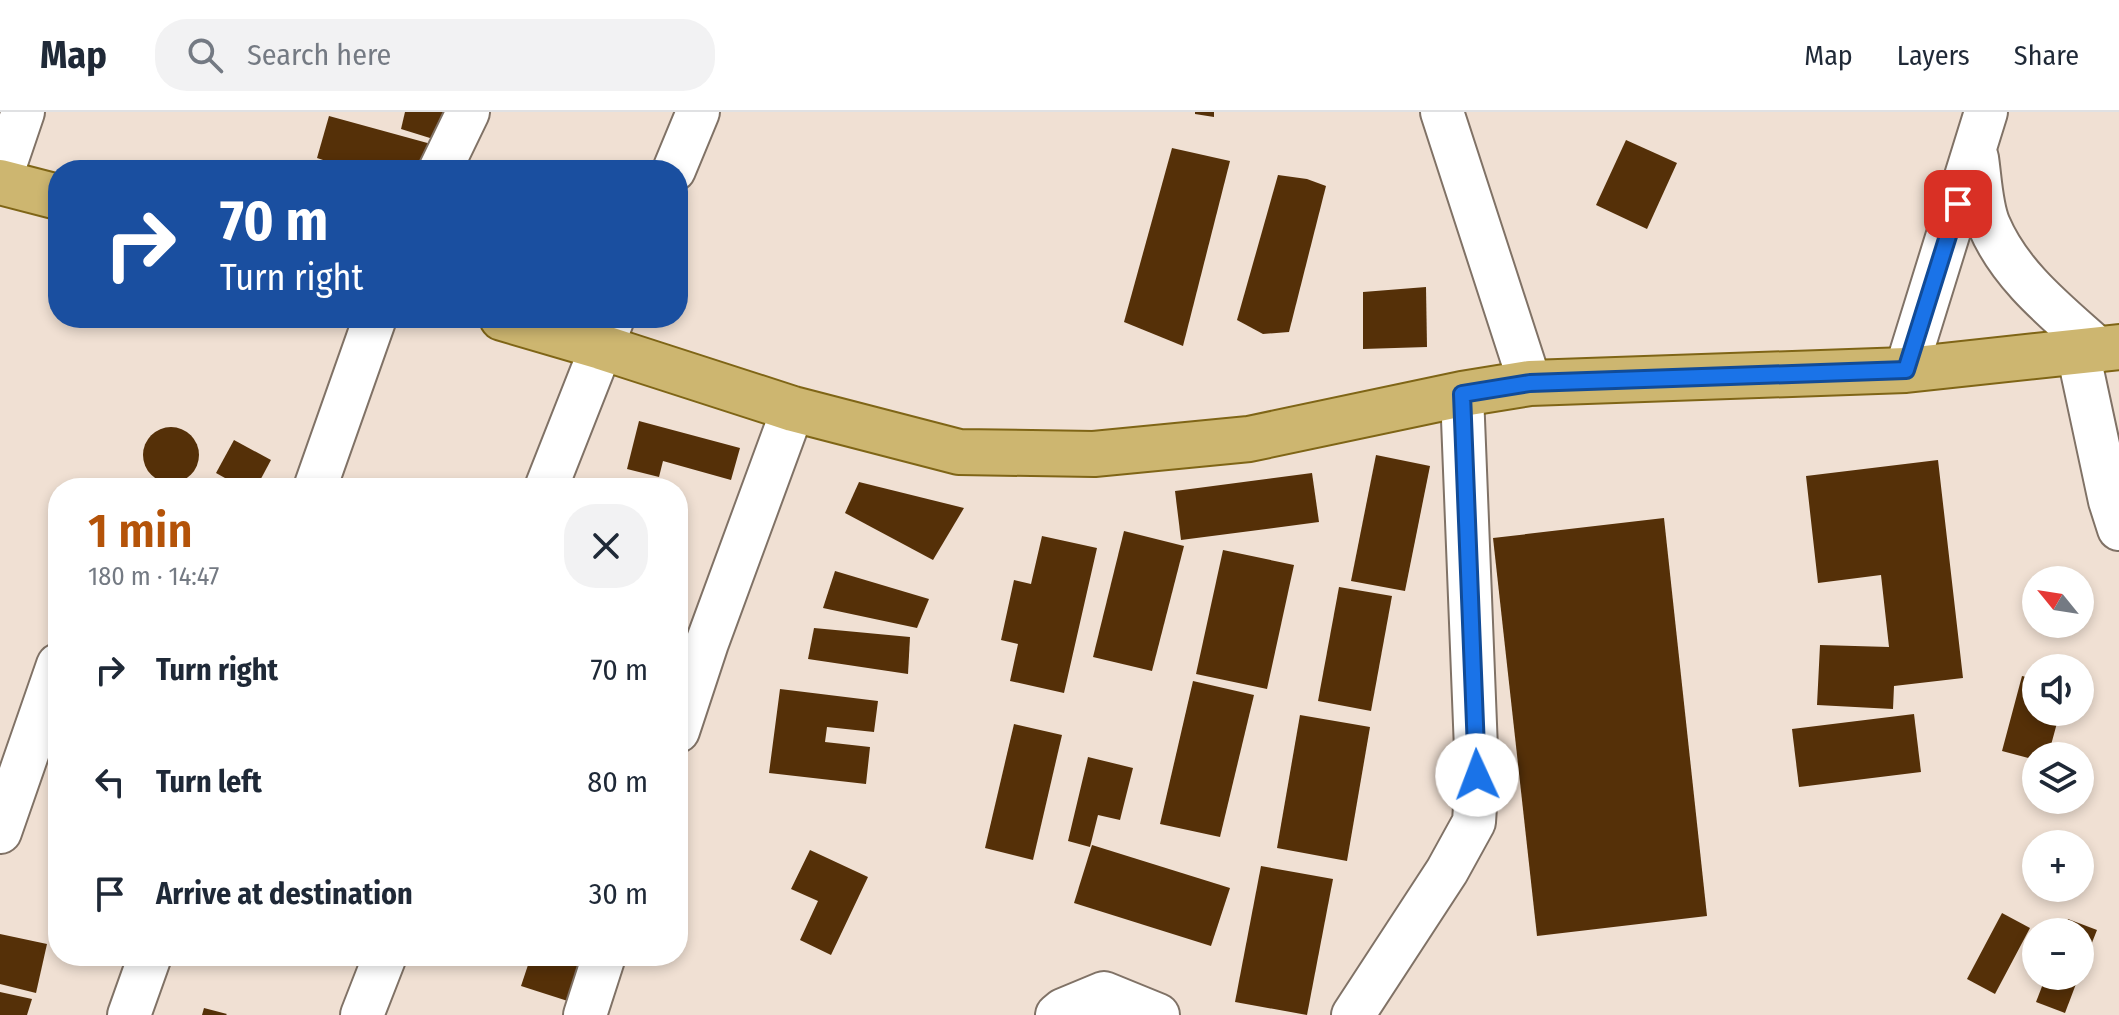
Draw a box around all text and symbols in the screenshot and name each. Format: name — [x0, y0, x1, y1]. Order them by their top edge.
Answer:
search box — [155, 19, 715, 91]
text: Map — [40, 32, 107, 78]
icon: search — [183, 33, 227, 77]
text: Search here — [247, 37, 391, 73]
text: Map — [1804, 39, 1853, 72]
text: Layers — [1897, 39, 1970, 72]
text: Share — [2014, 39, 2079, 72]
pin — [1924, 170, 1992, 238]
icon: arrive — [1936, 182, 1980, 226]
text: 70 m — [220, 188, 328, 255]
icon: right — [88, 192, 192, 296]
text: Turn right — [220, 256, 363, 300]
text: 1 min — [88, 502, 193, 560]
button: close — [564, 504, 648, 588]
text: 180 m · 14:47 — [88, 561, 219, 592]
north arrow — [2022, 566, 2094, 638]
map controls — [2022, 566, 2094, 990]
icon: right — [88, 648, 132, 692]
text: Turn right — [156, 652, 278, 688]
text: 70 m — [590, 652, 648, 688]
button: sound — [2022, 654, 2094, 726]
position arrow — [1435, 733, 1519, 817]
button: layers — [2022, 742, 2094, 814]
icon: left — [88, 760, 132, 804]
text: Turn left — [156, 764, 262, 800]
text: 80 m — [587, 764, 648, 800]
button: + — [2022, 830, 2094, 902]
icon: arrive — [88, 872, 132, 916]
text: Arrive at destination — [156, 876, 413, 912]
text: 30 m — [589, 876, 648, 912]
button: − — [2022, 918, 2094, 990]

